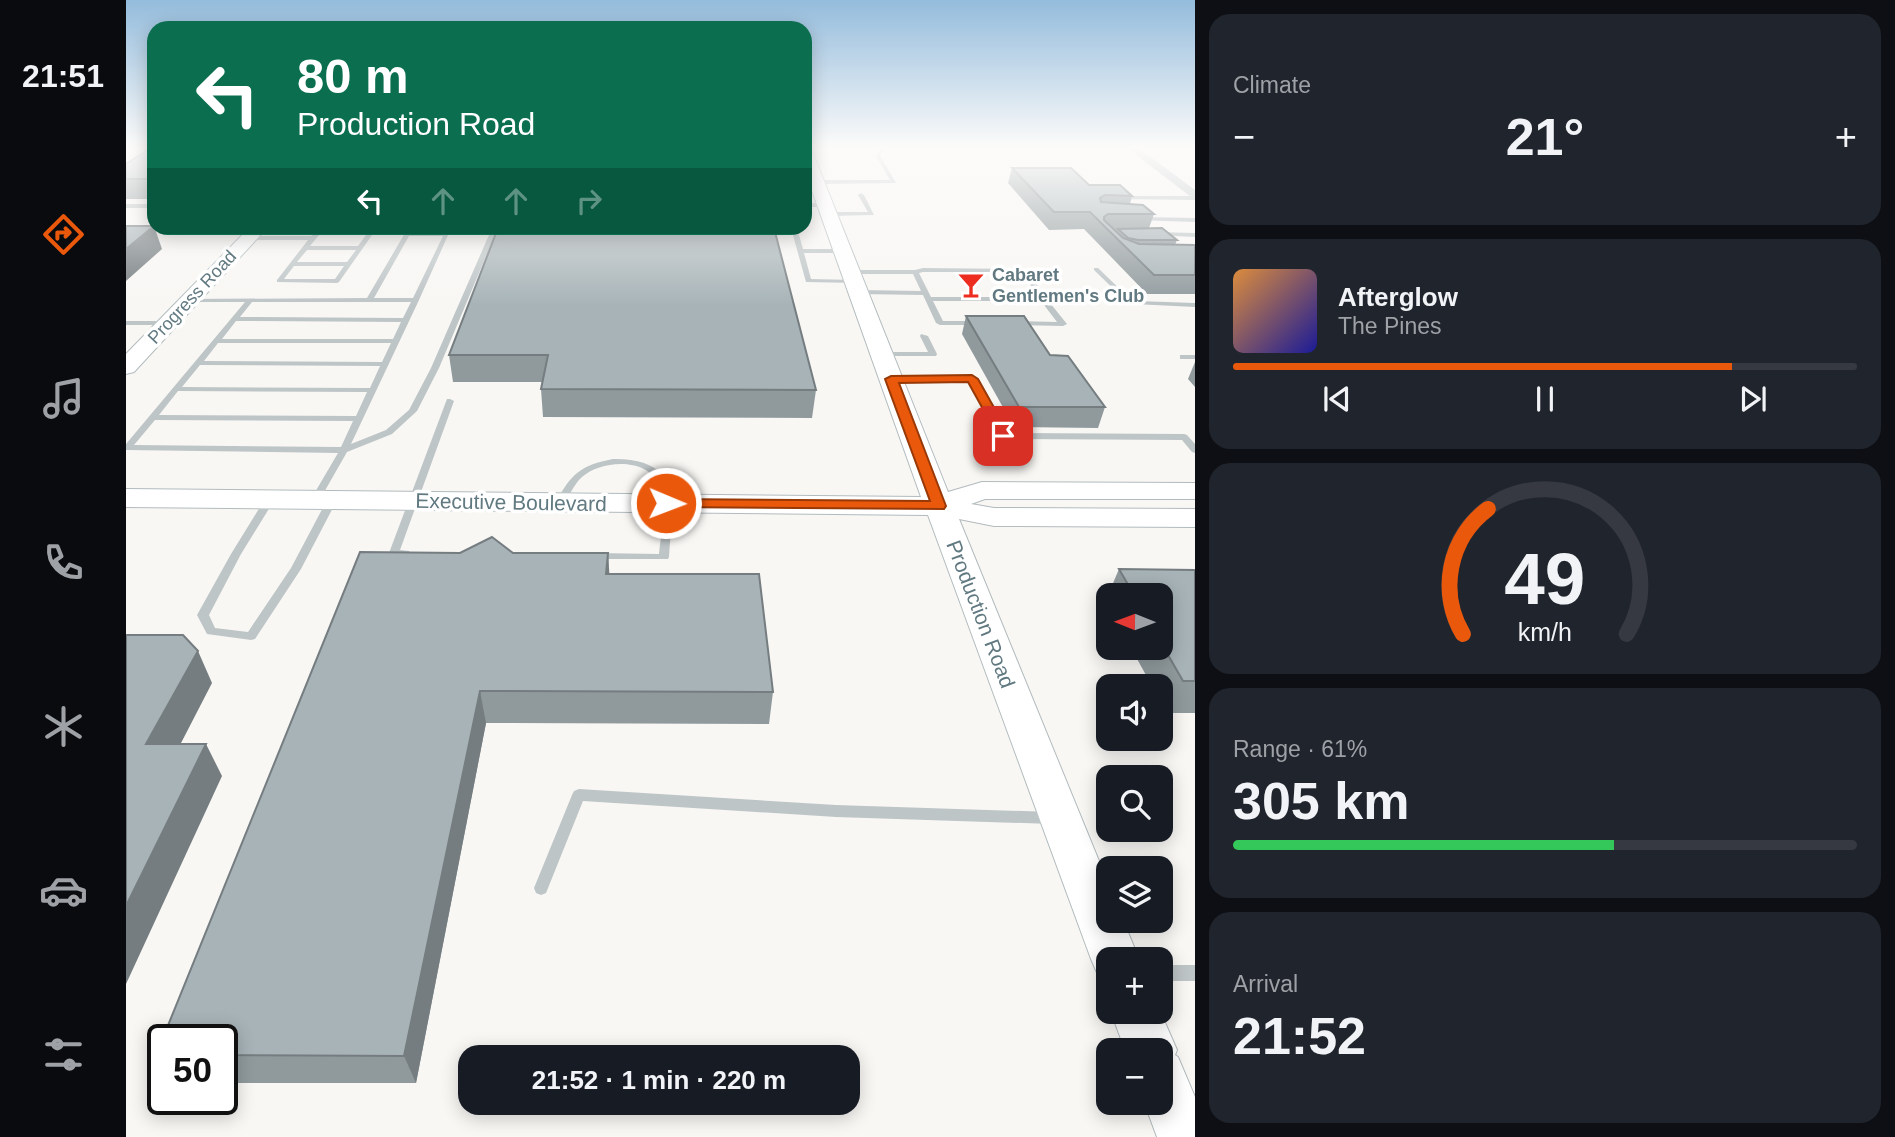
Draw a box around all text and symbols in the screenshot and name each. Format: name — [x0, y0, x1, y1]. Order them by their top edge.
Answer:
icon: left — [182, 49, 273, 140]
text: 80 m — [297, 49, 409, 103]
text: 21:51 — [22, 58, 104, 94]
text: Climate — [1233, 72, 1311, 98]
text: Production Road — [297, 106, 535, 142]
text: 21° — [1506, 108, 1584, 166]
text: − — [1233, 116, 1255, 158]
text: + — [1835, 116, 1857, 158]
icon: left — [351, 182, 389, 220]
icon: ahead — [424, 182, 462, 220]
icon: ahead — [497, 182, 535, 220]
icon: right — [570, 182, 608, 220]
icon: directions — [39, 210, 88, 259]
street label: Progress Road — [144, 246, 240, 348]
place label: Cabaret Gentlemen's Club — [992, 265, 1144, 306]
bar icon: Cabaret Gentlemen's Club — [956, 270, 986, 300]
text: Afterglow — [1338, 282, 1458, 312]
text: The Pines — [1338, 313, 1442, 339]
icon: music — [39, 374, 88, 423]
icon: previous — [1318, 380, 1356, 418]
icon: pause — [1526, 380, 1564, 418]
icon: next — [1734, 380, 1772, 418]
pin — [973, 406, 1033, 466]
icon: arrive — [984, 417, 1022, 455]
position arrow — [629, 466, 703, 540]
street label: Executive Boulevard — [415, 489, 607, 515]
street label: Production Road — [942, 537, 1020, 691]
icon: phone — [39, 538, 88, 587]
text: 49 — [1505, 539, 1585, 620]
north arrow — [1096, 583, 1172, 660]
map controls — [1096, 583, 1173, 1115]
text: km/h — [1518, 618, 1572, 646]
button: sound — [1096, 674, 1173, 751]
icon: climate — [39, 702, 88, 751]
text: Range · 61% — [1233, 736, 1367, 762]
button: search — [1096, 765, 1173, 842]
text: 305 km — [1233, 772, 1409, 830]
button: layers — [1096, 856, 1173, 933]
icon: car — [39, 866, 88, 915]
button: + — [1096, 947, 1173, 1024]
text: Arrival — [1233, 971, 1298, 997]
text: 21:52 — [1233, 1007, 1366, 1065]
speed limit sign: 50 — [147, 1024, 238, 1115]
icon: filters — [39, 1030, 88, 1079]
button: − — [1096, 1038, 1173, 1115]
text: 21:52 · 1 min · 220 m — [532, 1065, 786, 1095]

